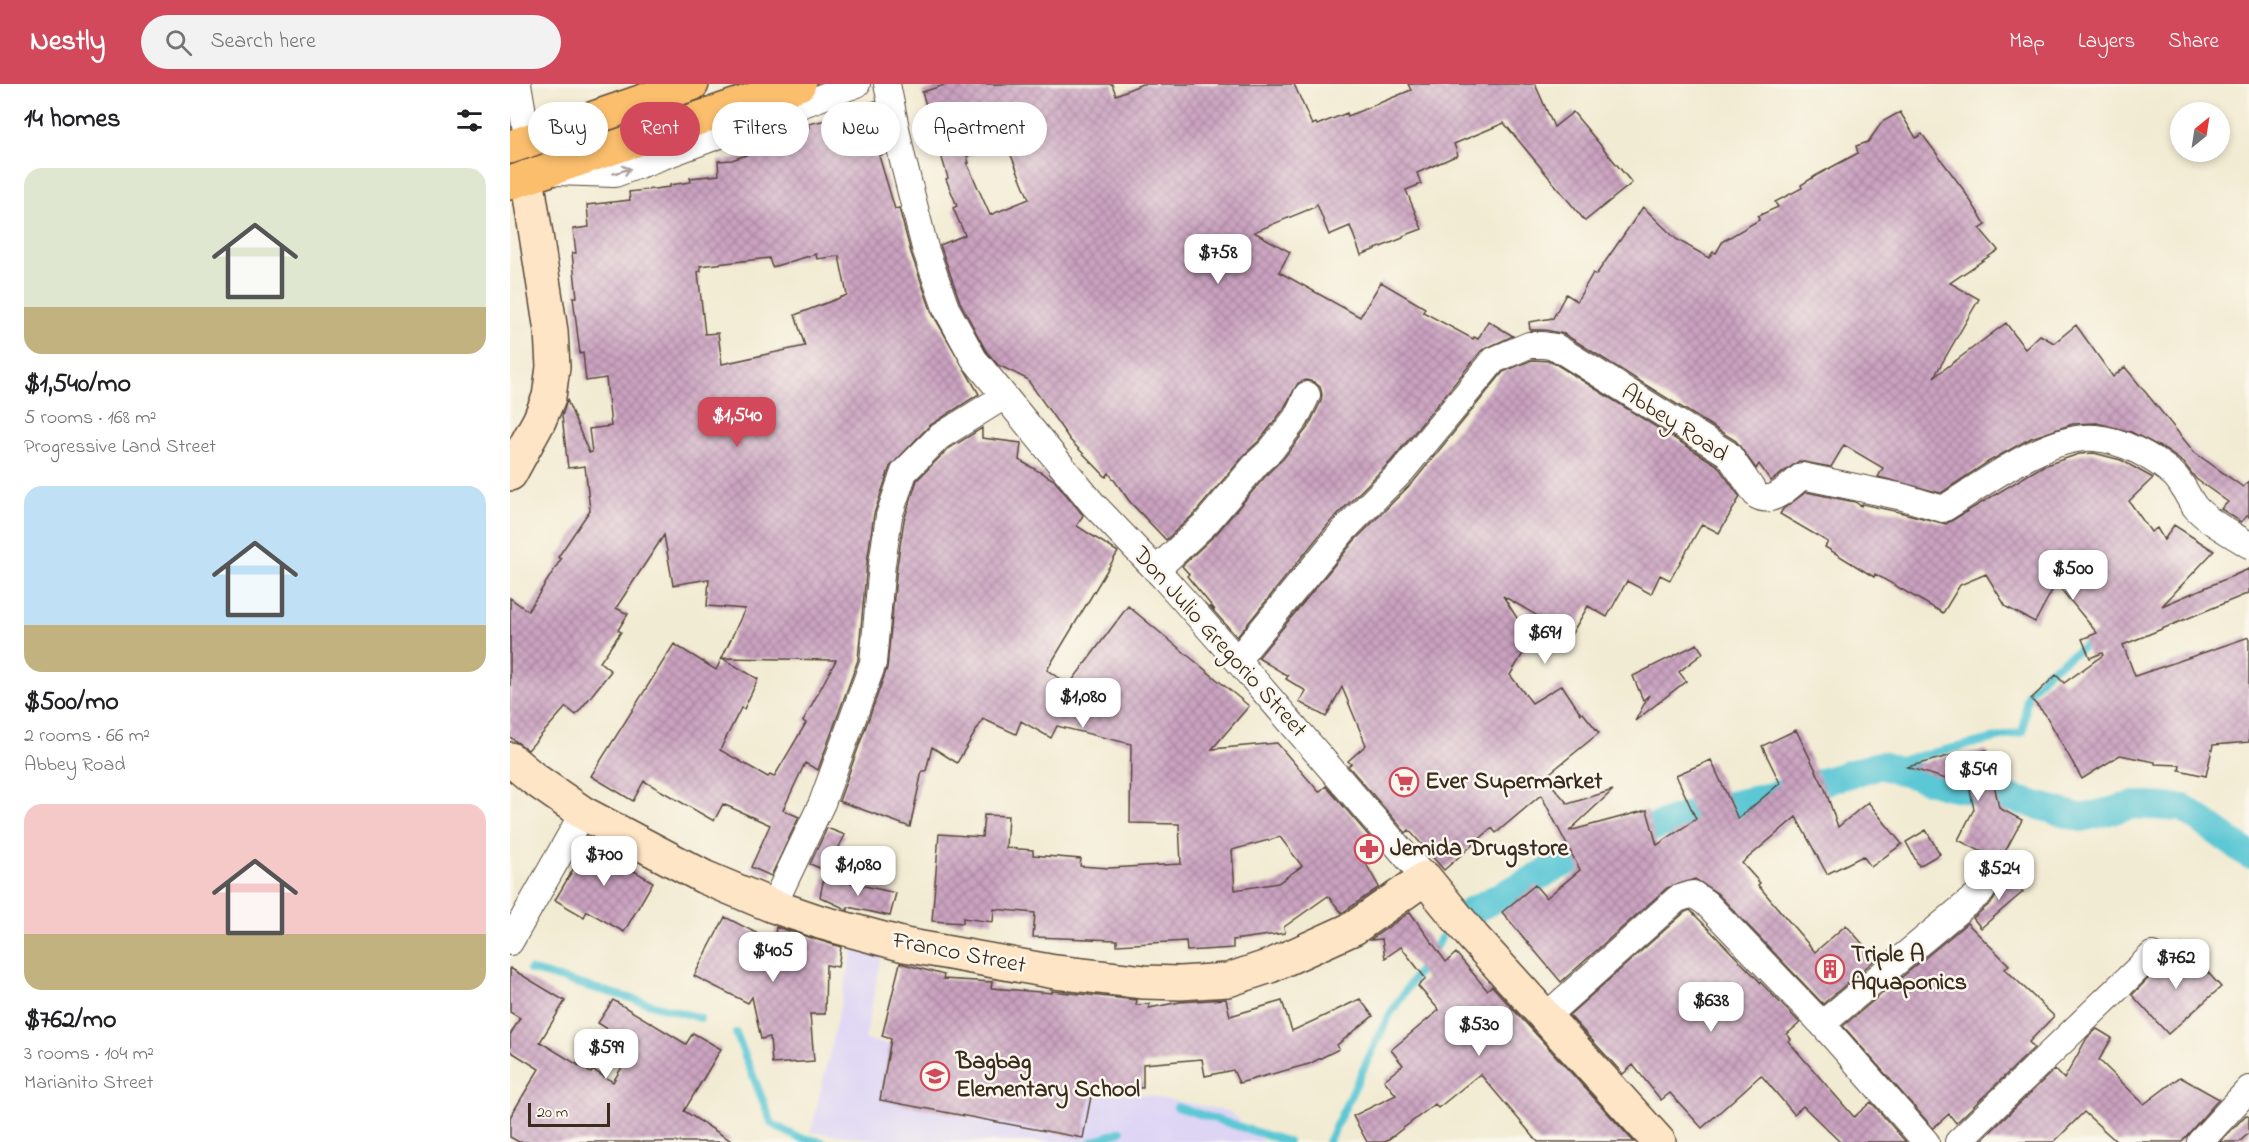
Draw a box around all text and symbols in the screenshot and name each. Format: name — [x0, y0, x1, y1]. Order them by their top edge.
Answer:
search box — [141, 15, 561, 69]
text: Nestly — [30, 22, 105, 63]
icon: search — [162, 26, 195, 59]
text: Search here — [210, 26, 316, 58]
text: Map — [2009, 27, 2045, 57]
text: Layers — [2078, 27, 2135, 57]
text: Share — [2168, 27, 2219, 57]
text: 14 homes — [24, 101, 120, 139]
chip: Buy — [528, 102, 608, 156]
chip: Rent — [620, 102, 700, 156]
chip: Filters — [712, 102, 809, 156]
chip: New — [821, 102, 900, 156]
chip: Apartment — [912, 102, 1047, 156]
north arrow — [2170, 102, 2230, 162]
map controls — [2170, 102, 2230, 162]
icon: filters — [453, 104, 486, 137]
one-way arrow — [612, 165, 631, 176]
icon: home — [201, 207, 309, 315]
pin: $758 — [1182, 234, 1254, 285]
text: $758 — [1198, 239, 1238, 268]
text: $1,540/mo — [24, 366, 131, 404]
street label: Abbey Road — [1613, 376, 1735, 473]
pin: $1,540 — [688, 397, 786, 448]
text: $1,540 — [712, 402, 762, 431]
text: 5 rooms · 168 m² — [24, 404, 157, 433]
text: Progressive Land Street — [24, 433, 216, 462]
icon: home — [201, 525, 309, 633]
street label: Don Julio Gregorio Street — [1123, 539, 1315, 747]
pin: $500 — [2037, 550, 2109, 601]
text: $500 — [2053, 555, 2093, 584]
pin: $691 — [1509, 614, 1581, 665]
text: $691 — [1528, 619, 1562, 648]
pin: $1,080 — [1034, 678, 1132, 729]
text: $1,080 — [1060, 683, 1106, 712]
text: $500/mo — [24, 684, 119, 722]
text: 2 rooms · 66 m² — [24, 722, 150, 751]
text: Abbey Road — [24, 751, 125, 780]
pin: $549 — [1942, 751, 2014, 802]
text: $549 — [1959, 756, 1997, 785]
place label: Ever Supermarket — [1425, 765, 1603, 800]
supermarket icon: Ever Supermarket — [1388, 766, 1420, 798]
place label: Jemida Drugstore — [1390, 832, 1570, 868]
pharmacy icon: Jemida Drugstore — [1353, 833, 1385, 865]
pin: $700 — [568, 836, 640, 887]
text: $700 — [585, 841, 623, 870]
icon: home — [201, 843, 309, 951]
pin: $1,080 — [809, 846, 907, 897]
pin: $524 — [1963, 850, 2035, 901]
text: $1,080 — [835, 851, 881, 880]
text: $524 — [1978, 855, 2020, 884]
street label: Franco Street — [888, 924, 1029, 984]
pin: $405 — [737, 932, 809, 983]
text: $405 — [753, 937, 793, 966]
place label: Triple A Aquaponics — [1851, 938, 1967, 1001]
pin: $762 — [2140, 939, 2212, 990]
text: $762 — [2156, 944, 2196, 973]
building icon: Triple A Aquaponics — [1814, 953, 1846, 985]
pin: $638 — [1675, 982, 1747, 1033]
text: $638 — [1693, 987, 1729, 1016]
text: $762/mo — [24, 1002, 117, 1040]
pin: $530 — [1443, 1006, 1515, 1057]
text: $530 — [1459, 1011, 1499, 1040]
pin: $599 — [570, 1029, 642, 1080]
text: $599 — [588, 1034, 624, 1063]
text: 3 rooms · 104 m² — [24, 1040, 154, 1069]
place label: Bagbag Elementary School — [955, 1045, 1140, 1109]
school or university icon: Bagbag Elementary School — [919, 1060, 951, 1092]
text: Marianito Street — [24, 1069, 154, 1098]
scale bar — [528, 1100, 610, 1128]
text: 20 m — [537, 1101, 568, 1125]

